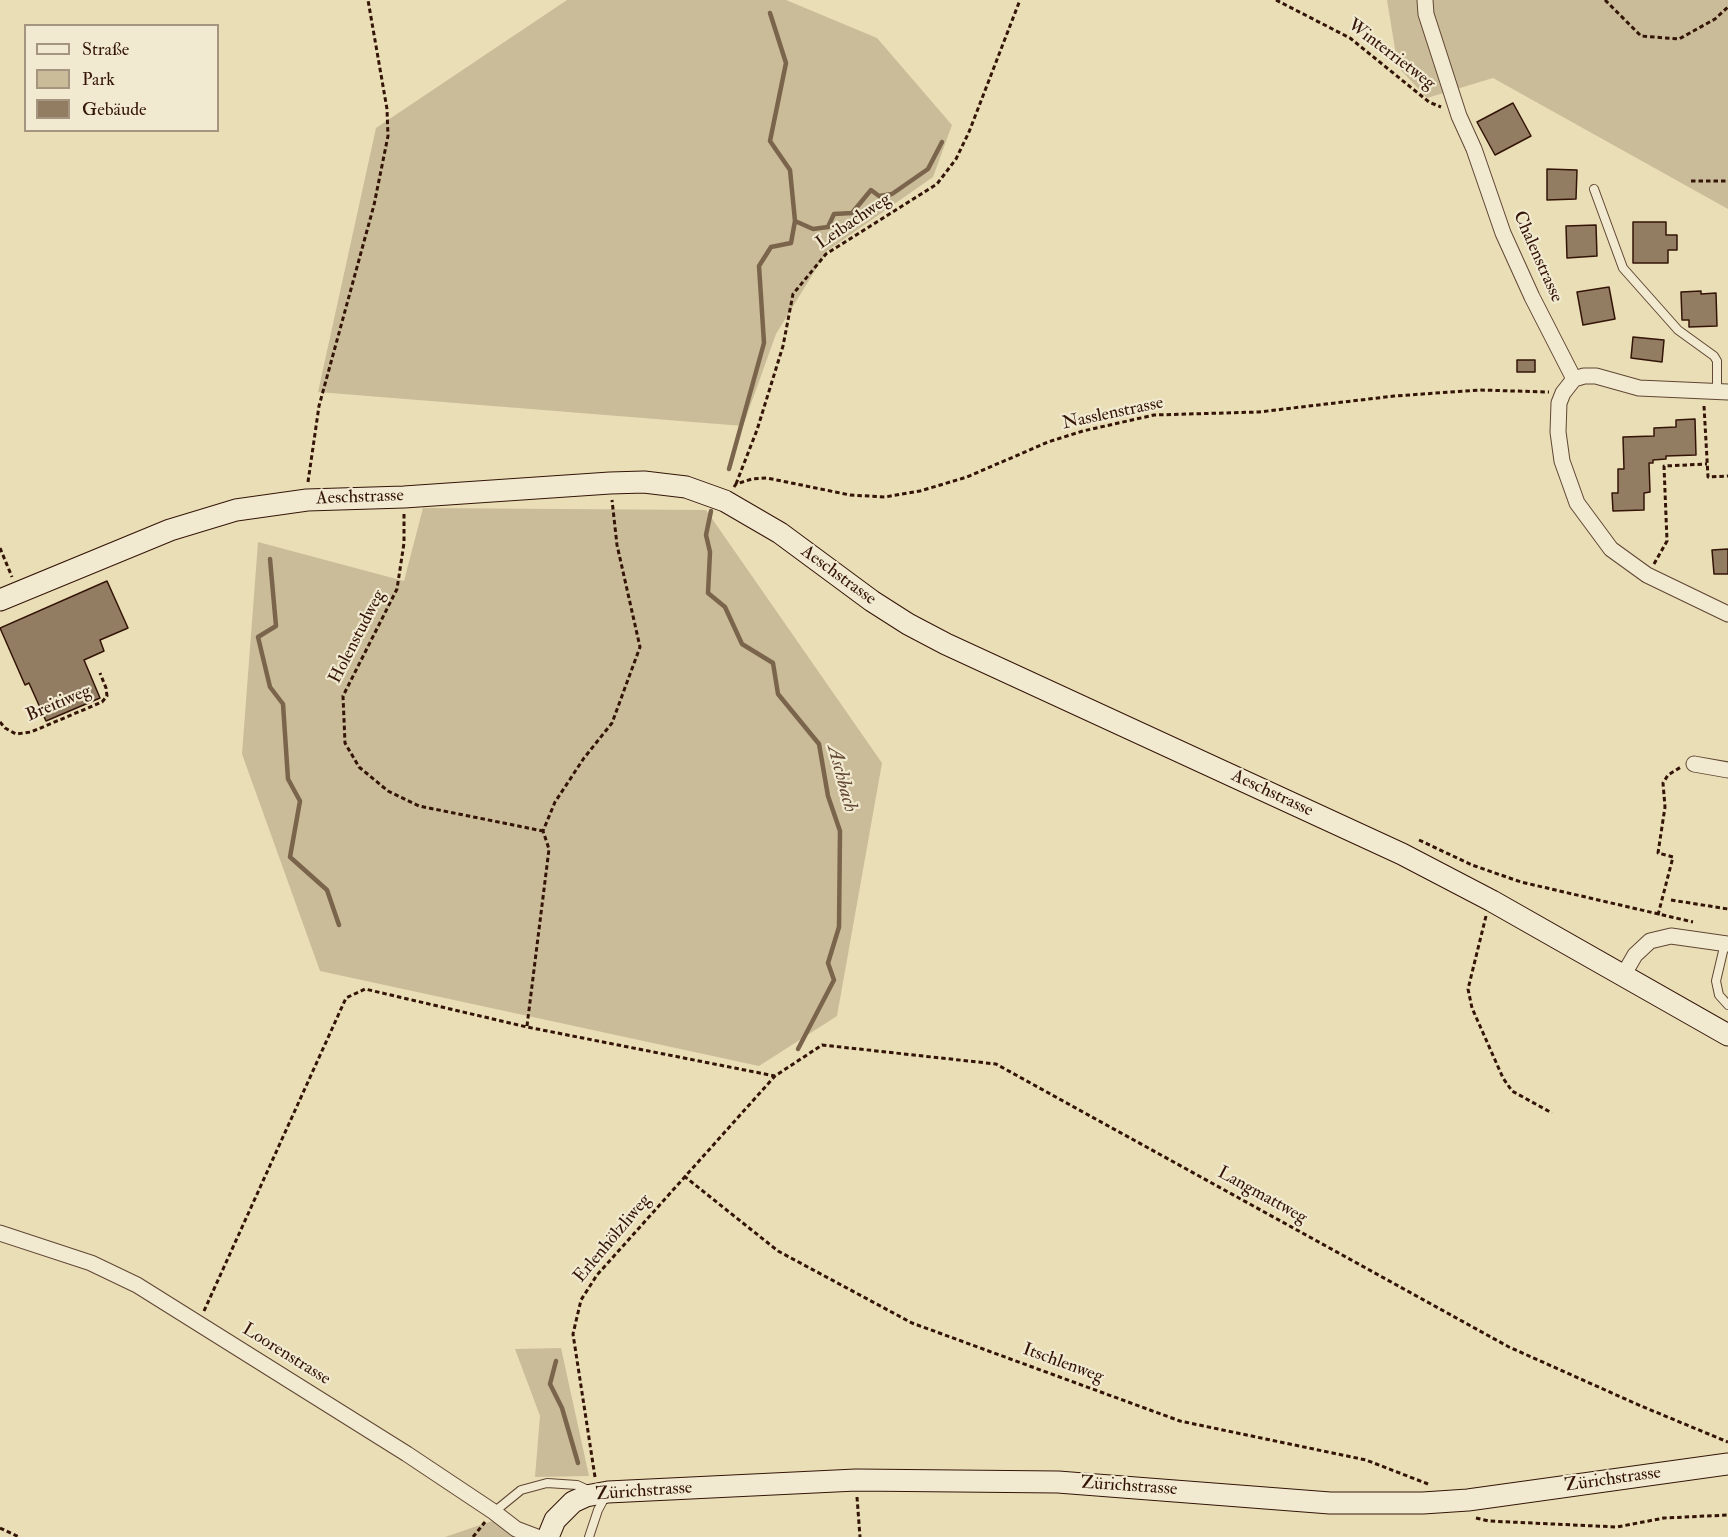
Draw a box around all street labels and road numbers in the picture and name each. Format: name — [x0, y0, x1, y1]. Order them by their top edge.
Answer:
street label: Winterrietweg — [1343, 15, 1439, 95]
street label: Leibachweg — [813, 189, 895, 255]
street label: Chalenstrasse — [1507, 208, 1567, 306]
street label: Nasslenstrasse — [1061, 393, 1165, 435]
street label: Aeschstrasse — [316, 486, 404, 510]
street label: Aeschstrasse — [796, 541, 880, 611]
street label: Holenstudweg — [325, 587, 391, 687]
street label: Breitiweg — [23, 681, 95, 727]
street label: Aeschstrasse — [1228, 766, 1316, 822]
street label: Langmattweg — [1213, 1163, 1311, 1229]
street label: Erlenhölzliweg — [570, 1190, 656, 1288]
street label: Loorenstrasse — [238, 1319, 334, 1391]
street label: Itschlenweg — [1020, 1339, 1106, 1389]
street label: Zürichstrasse — [1564, 1463, 1662, 1497]
street label: Zürichstrasse — [1080, 1473, 1178, 1501]
street label: Zürichstrasse — [595, 1478, 693, 1506]

